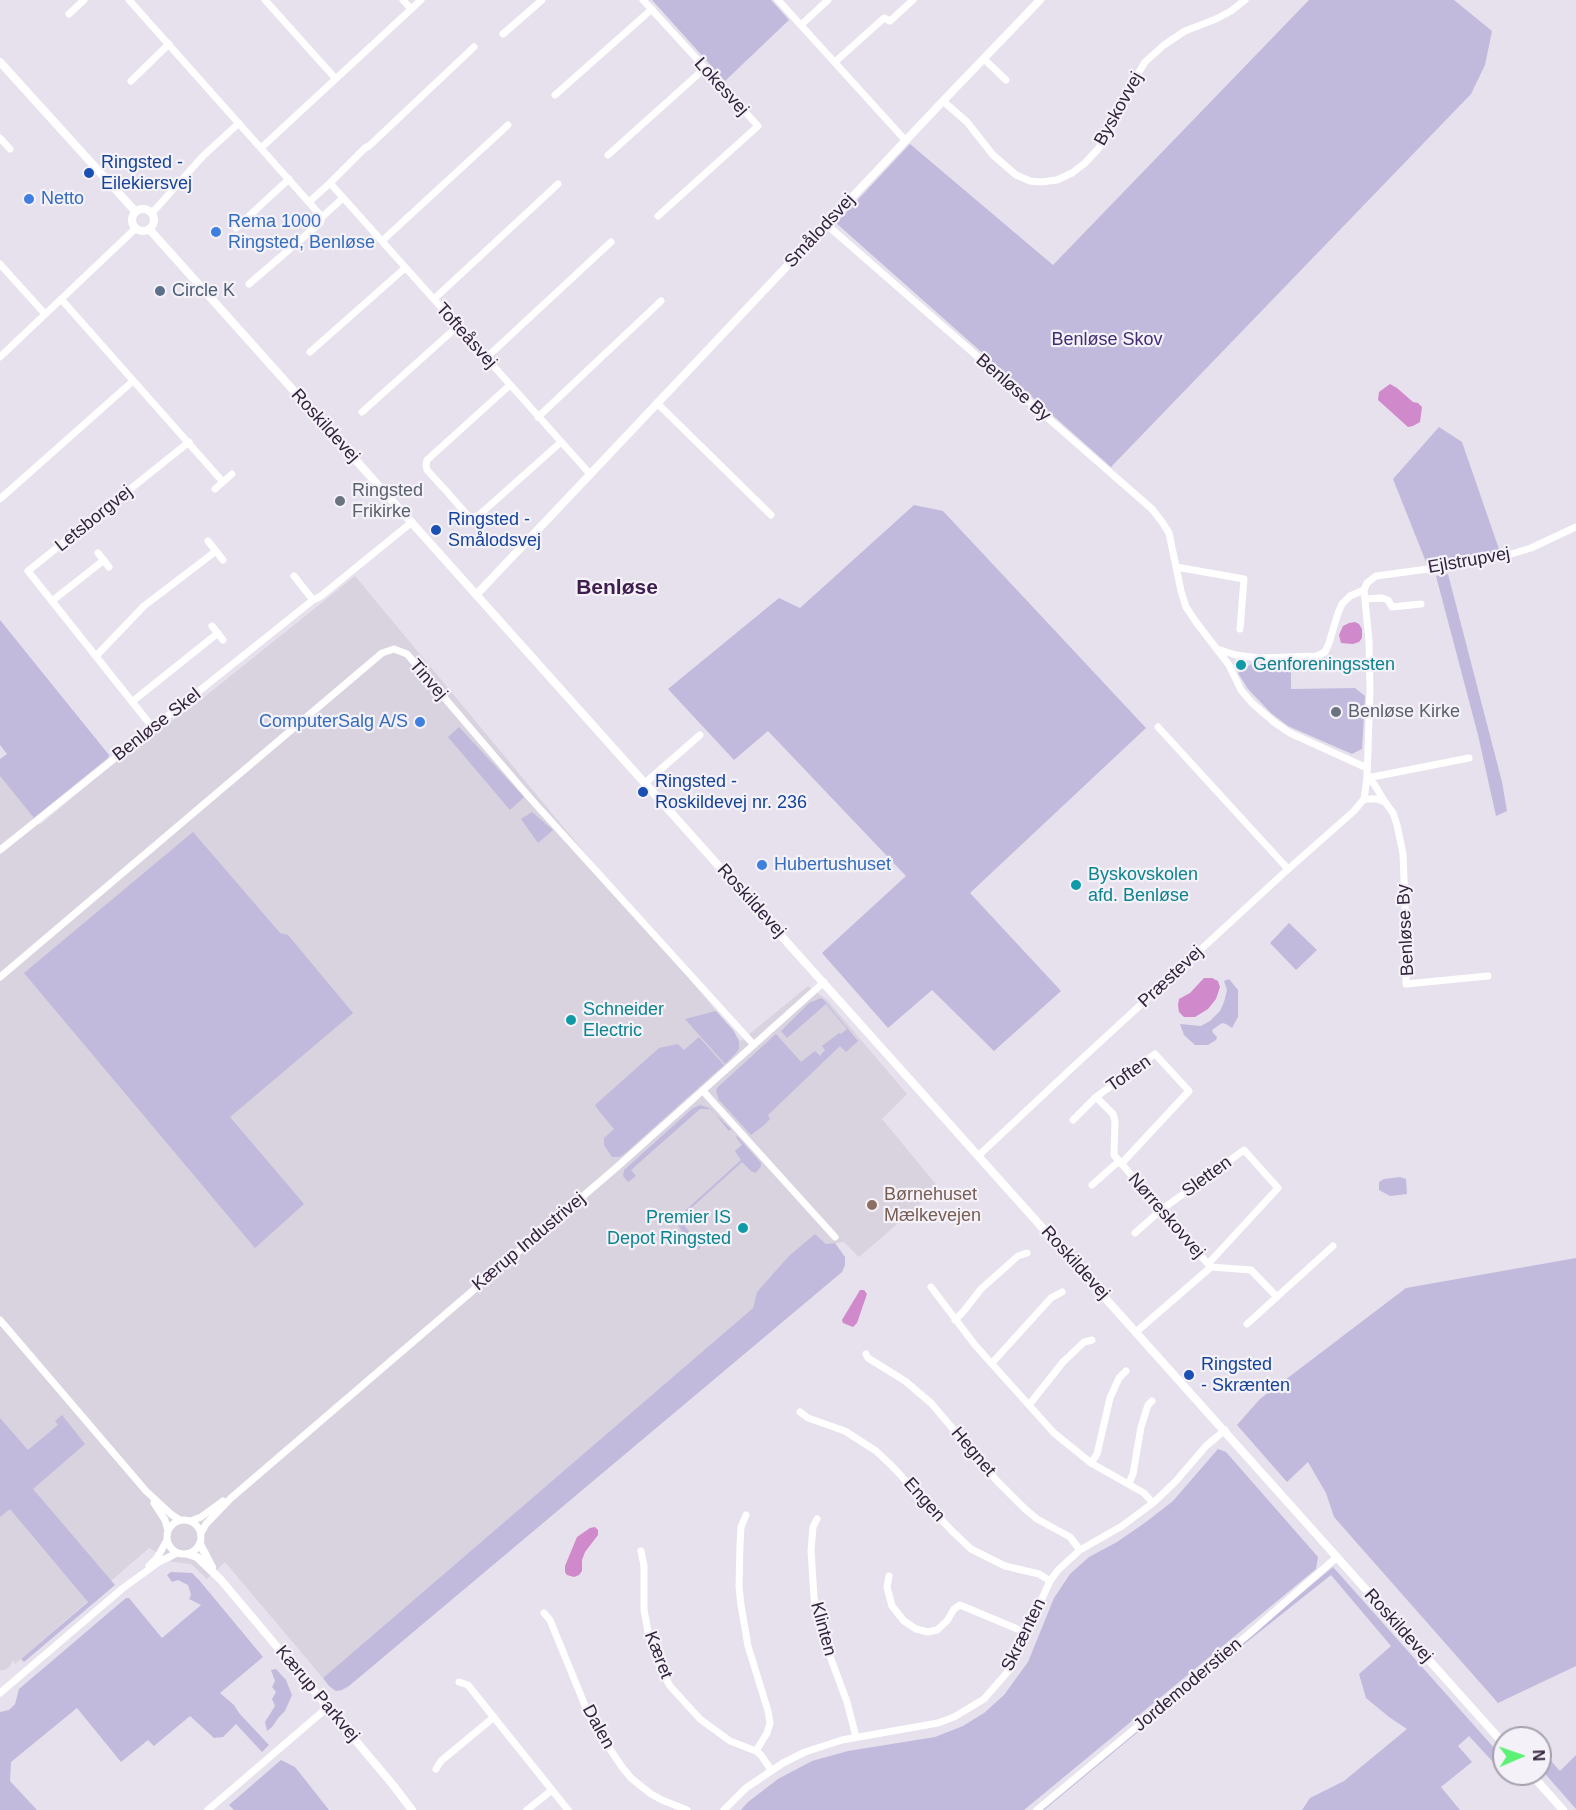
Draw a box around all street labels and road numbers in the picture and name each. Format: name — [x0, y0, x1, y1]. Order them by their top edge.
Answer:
street label: Lokesvej — [689, 53, 753, 121]
street label: Byskovvej — [1090, 68, 1148, 150]
street label: Smålodsvej — [780, 190, 860, 272]
street label: Tofteåsvej — [431, 299, 501, 373]
street label: Benløse By — [971, 350, 1055, 426]
street label: Roskildevej — [286, 385, 364, 467]
street label: Letsborgvej — [51, 481, 137, 557]
street label: Ejlstrupvej — [1426, 543, 1512, 579]
street label: Tinvej — [404, 655, 452, 705]
street label: Benløse Skel — [109, 684, 205, 766]
street label: Roskildevej — [712, 860, 790, 942]
street label: Benløse By — [1393, 883, 1419, 977]
street label: Præstevej — [1134, 941, 1208, 1013]
street label: Toften — [1103, 1051, 1155, 1097]
street label: Sletten — [1178, 1152, 1236, 1202]
street label: Nørreskovvej — [1123, 1169, 1209, 1263]
street label: Kærup Industrivej — [468, 1188, 590, 1296]
street label: Roskildevej — [1036, 1222, 1114, 1304]
street label: Hegnet — [946, 1423, 1000, 1481]
street label: Engen — [899, 1473, 949, 1527]
street label: Roskildevej — [1359, 1585, 1437, 1667]
street label: Skrænten — [997, 1595, 1051, 1675]
street label: Klinten — [805, 1600, 841, 1658]
street label: Kæret — [639, 1628, 677, 1682]
street label: Jordemoderstien — [1130, 1634, 1246, 1736]
street label: Kærup Parkvej — [270, 1641, 364, 1747]
street label: Dalen — [577, 1701, 619, 1753]

